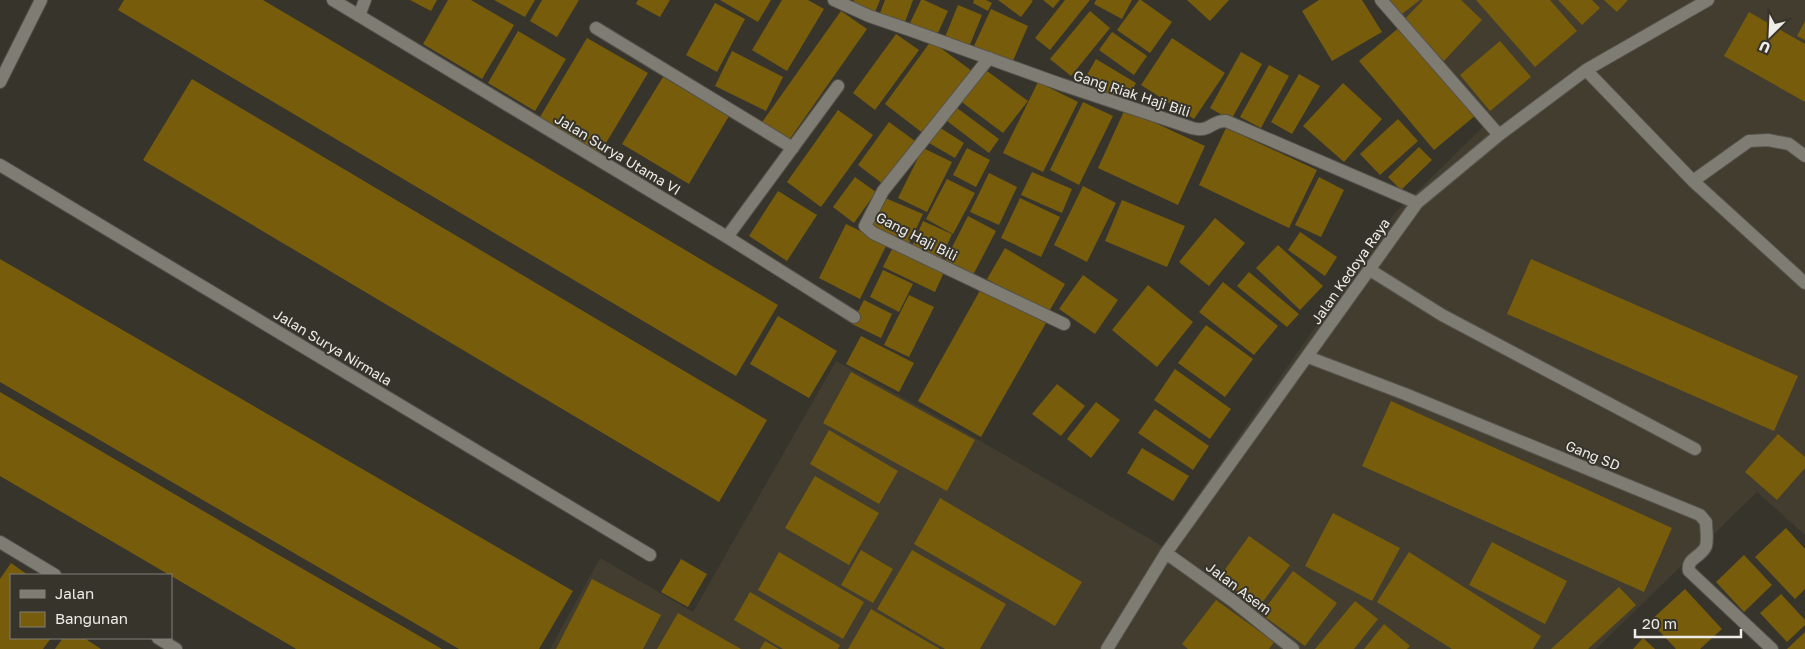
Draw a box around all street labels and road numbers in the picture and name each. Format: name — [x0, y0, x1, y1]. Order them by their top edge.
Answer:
street label: Gang Riak Haji Bili — [1071, 66, 1193, 120]
street label: Jalan Surya Utama VI — [552, 110, 684, 198]
street label: Gang Haji Bili — [873, 208, 961, 264]
street label: Jalan Kedoya Raya — [1307, 215, 1393, 327]
street label: Jalan Surya Nirmala — [271, 305, 395, 389]
street label: Gang SD — [1563, 436, 1623, 474]
street label: Jalan Asem — [1203, 558, 1275, 618]

